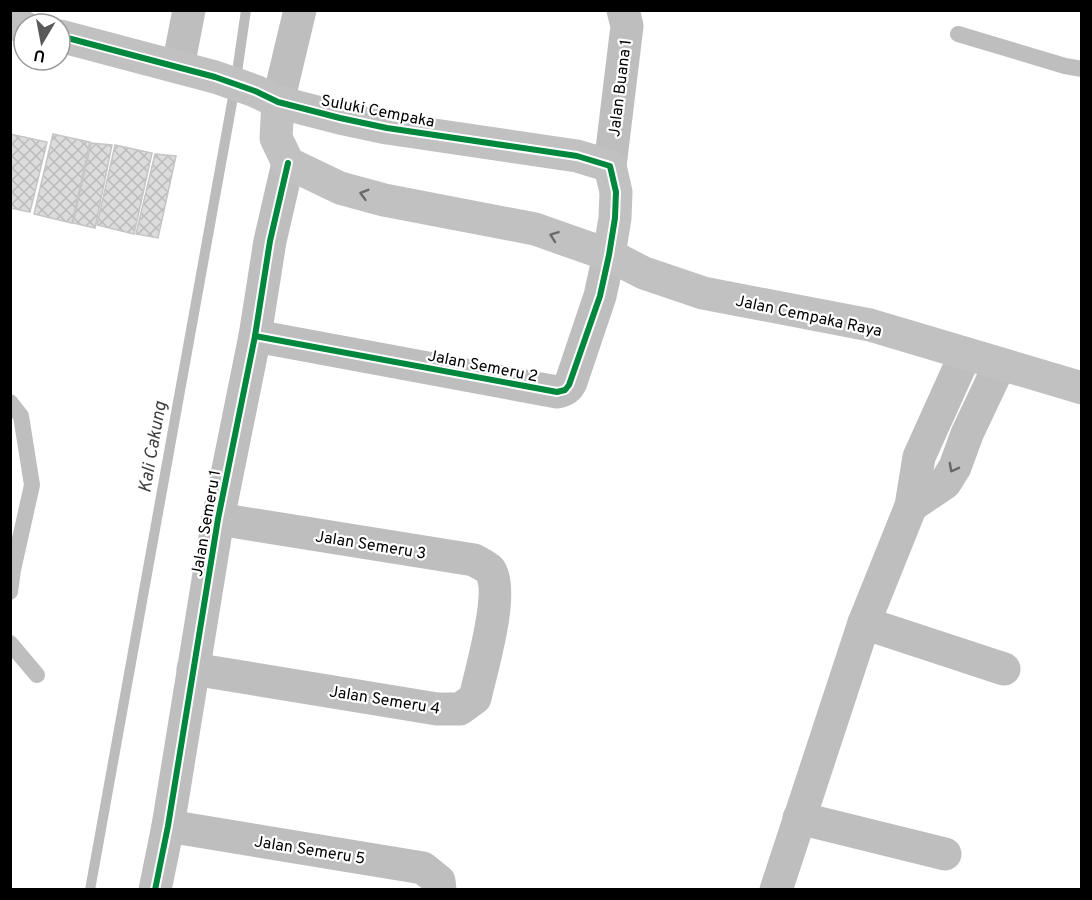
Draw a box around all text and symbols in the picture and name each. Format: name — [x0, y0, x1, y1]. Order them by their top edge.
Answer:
north arrow — [12, 12, 72, 72]
street label: Jalan Buana 1 — [605, 38, 637, 138]
text: U — [32, 44, 47, 66]
street label: Suluki Cempaka — [319, 91, 436, 133]
one-way arrow — [359, 189, 370, 201]
one-way arrow — [549, 230, 560, 243]
street label: Jalan Cempaka Raya — [734, 292, 884, 342]
street label: Jalan Semeru 2 — [426, 346, 539, 387]
water label: Kali Cakung — [134, 400, 173, 495]
one-way arrow — [949, 462, 960, 472]
street label: Jalan Semeru 1 — [188, 468, 226, 578]
street label: Jalan Semeru 3 — [314, 527, 427, 565]
street label: Jalan Semeru 4 — [328, 682, 442, 720]
street label: Jalan Semeru 5 — [253, 832, 367, 870]

